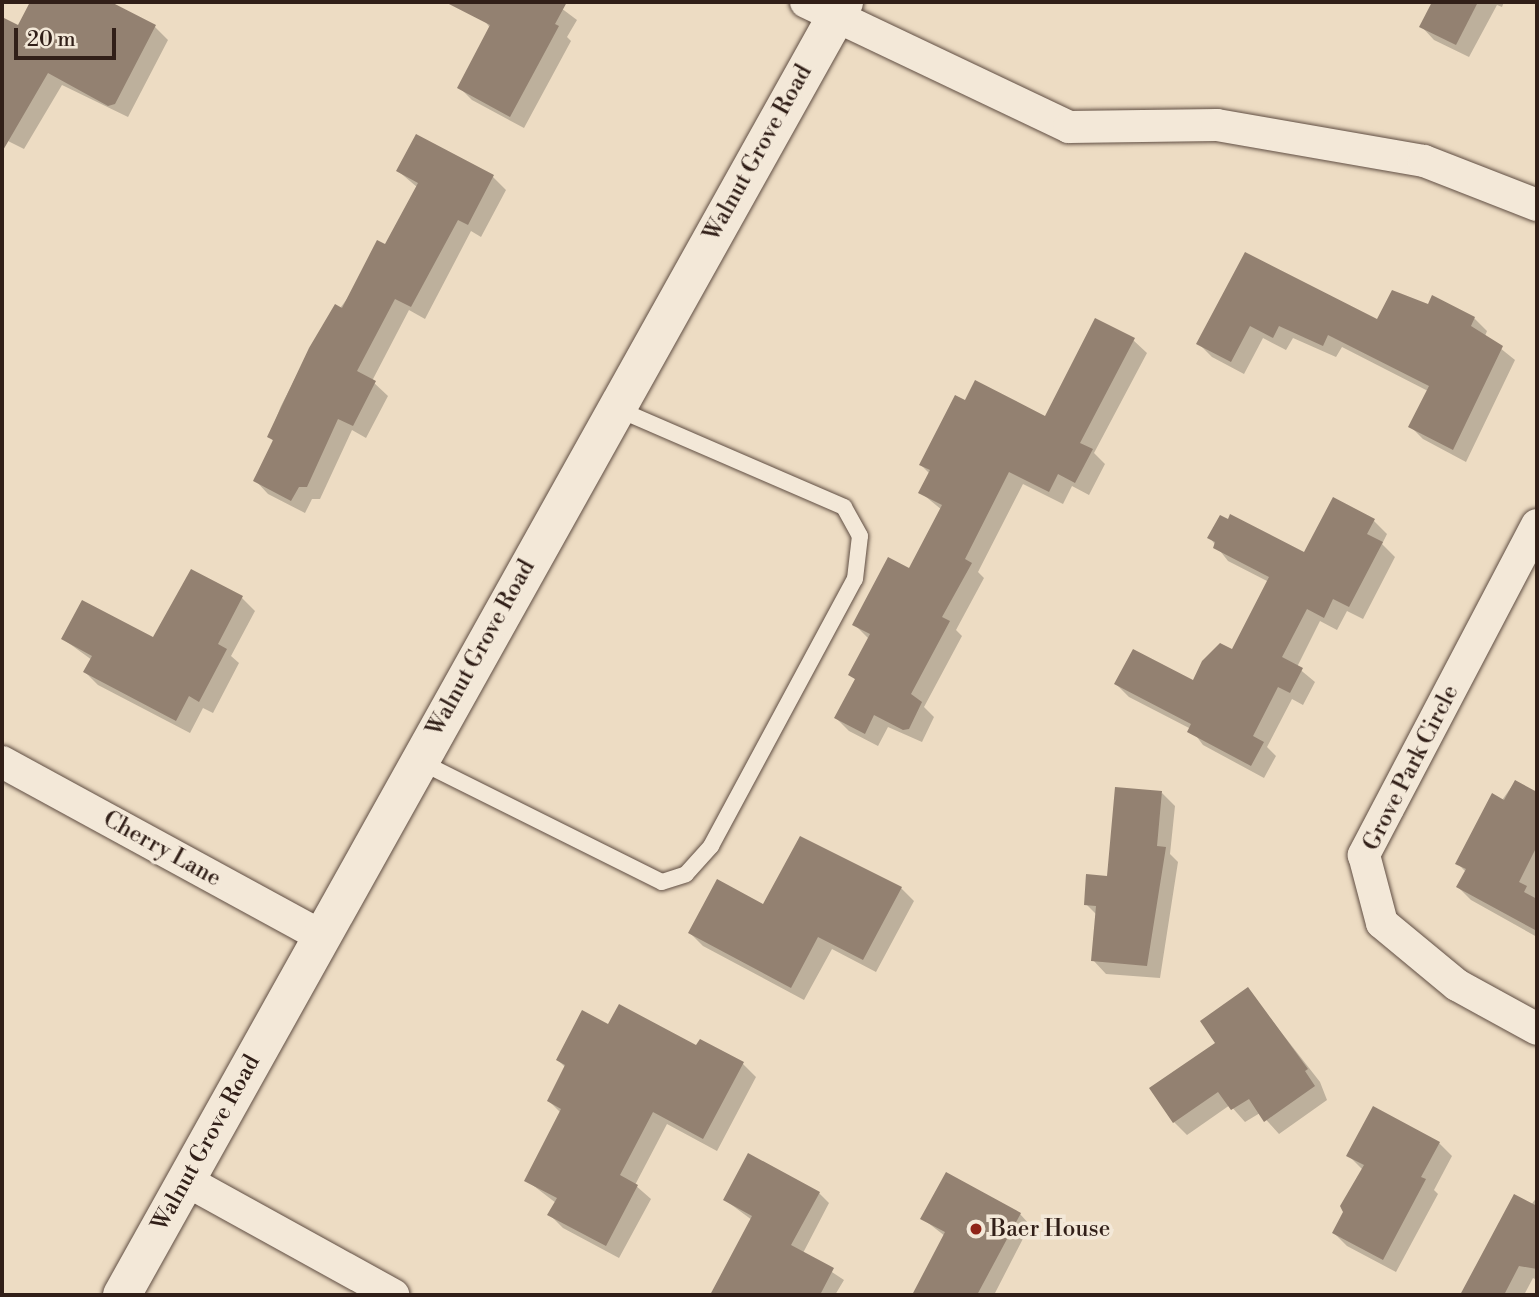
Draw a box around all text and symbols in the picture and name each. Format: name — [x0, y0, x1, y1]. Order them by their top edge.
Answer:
scale bar — [18, 14, 119, 58]
text: 20 m — [27, 27, 76, 53]
street label: Walnut Grove Road — [698, 60, 818, 246]
street label: Walnut Grove Road — [421, 555, 541, 741]
street label: Grove Park Circle — [1357, 681, 1465, 855]
street label: Cherry Lane — [98, 805, 226, 893]
street label: Walnut Grove Road — [146, 1050, 266, 1236]
place label: Baer House — [990, 1215, 1110, 1243]
marker: Baer House — [968, 1221, 984, 1237]

